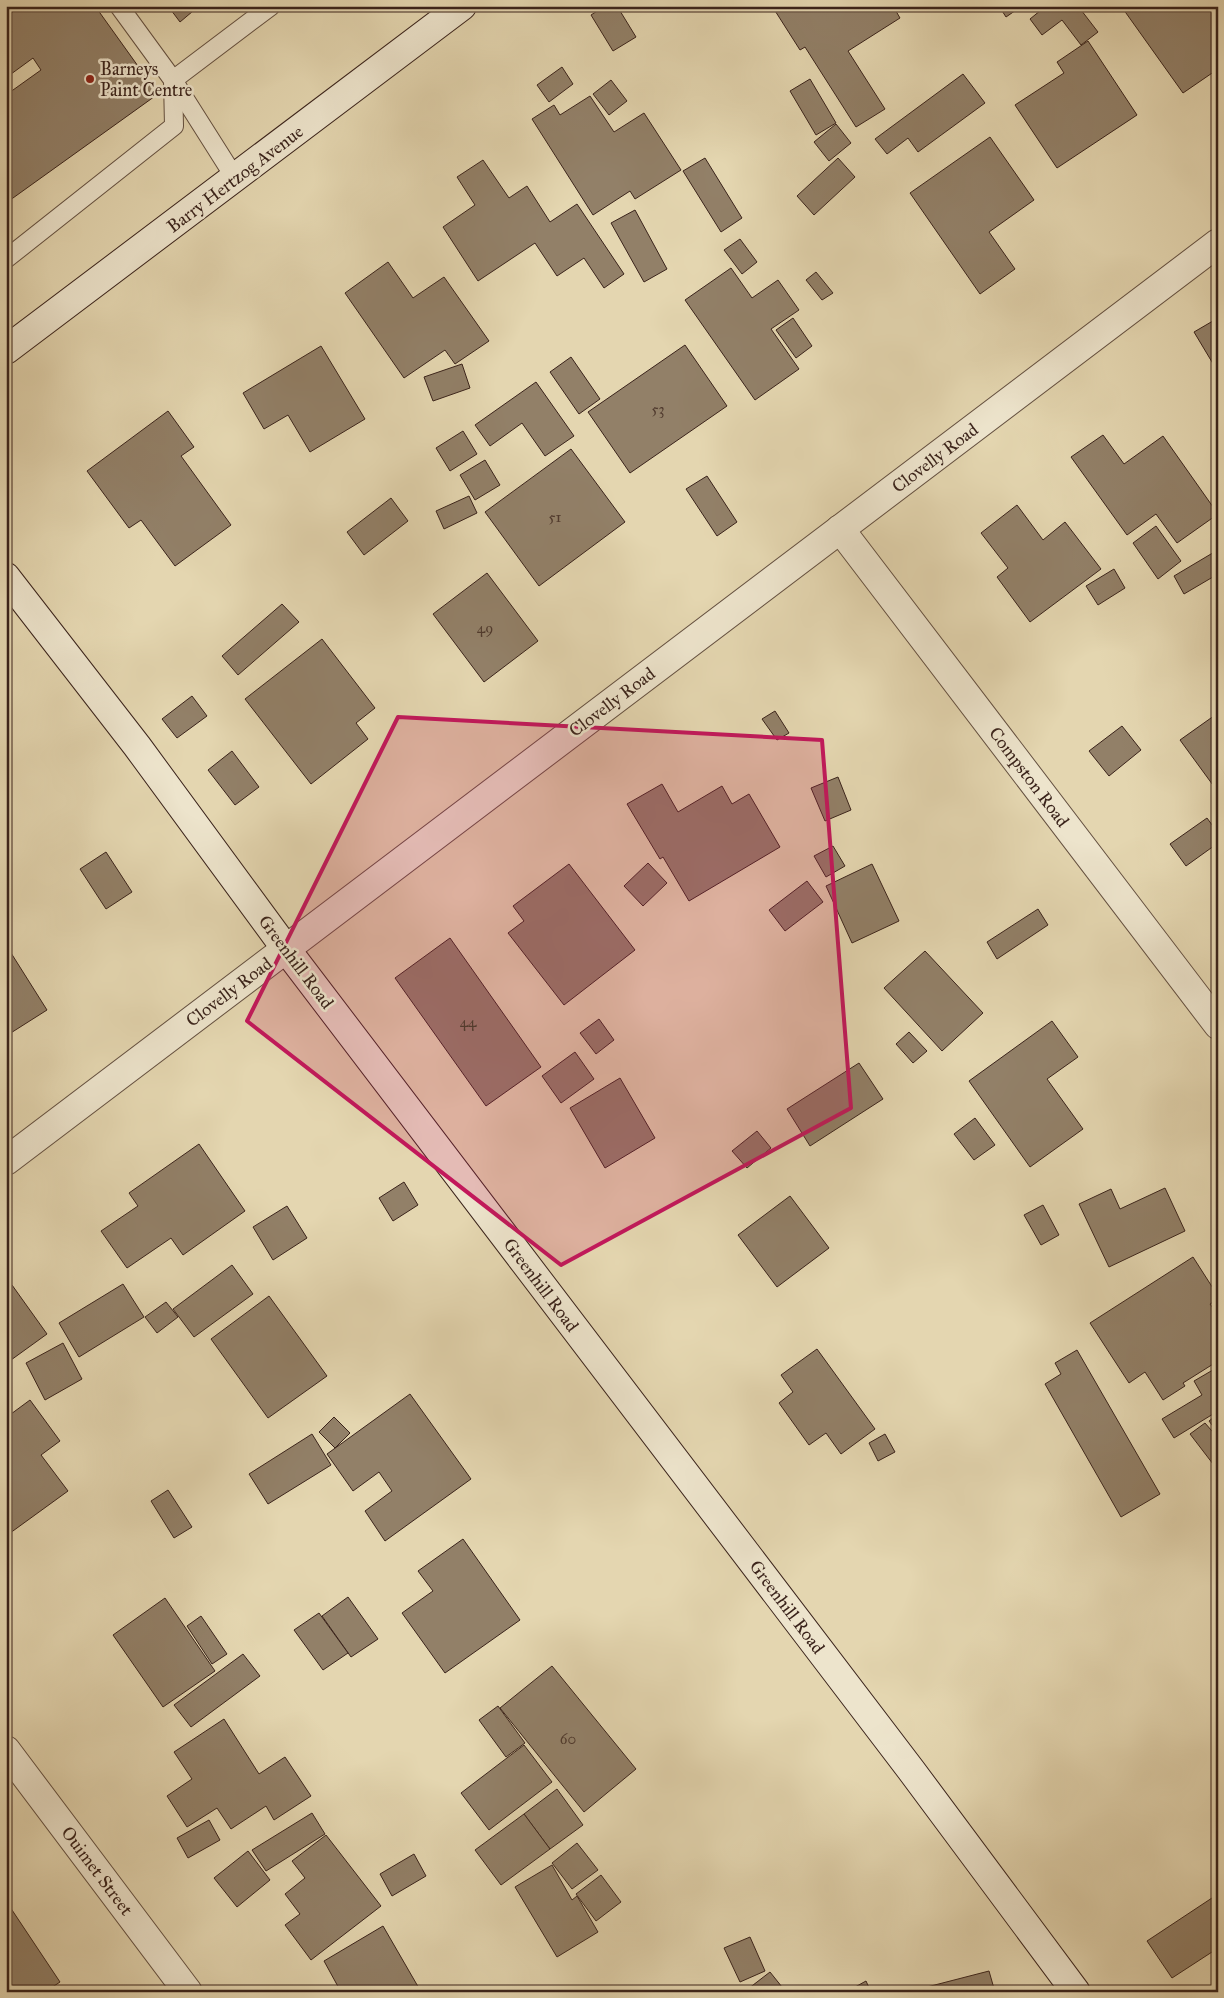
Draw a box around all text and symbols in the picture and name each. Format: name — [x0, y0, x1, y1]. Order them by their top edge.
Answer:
place label: Barneys Paint Centre — [100, 58, 192, 101]
marker: Barneys Paint Centre — [84, 73, 96, 85]
street label: Barry Hertzog Avenue — [162, 121, 308, 238]
house number: 53 — [652, 400, 664, 418]
street label: Clovelly Road — [888, 418, 982, 498]
house number: 51 — [549, 508, 562, 526]
house number: 49 — [477, 619, 493, 637]
street label: Clovelly Road — [565, 662, 659, 742]
street label: Compston Road — [984, 723, 1074, 831]
street label: Greenhill Road — [254, 911, 338, 1013]
street label: Clovelly Road — [182, 952, 276, 1032]
house number: 44 — [460, 1013, 477, 1031]
street label: Greenhill Road — [499, 1234, 583, 1336]
street label: Greenhill Road — [745, 1556, 829, 1658]
house number: 60 — [560, 1730, 576, 1748]
street label: Ouimet Street — [56, 1822, 138, 1920]

